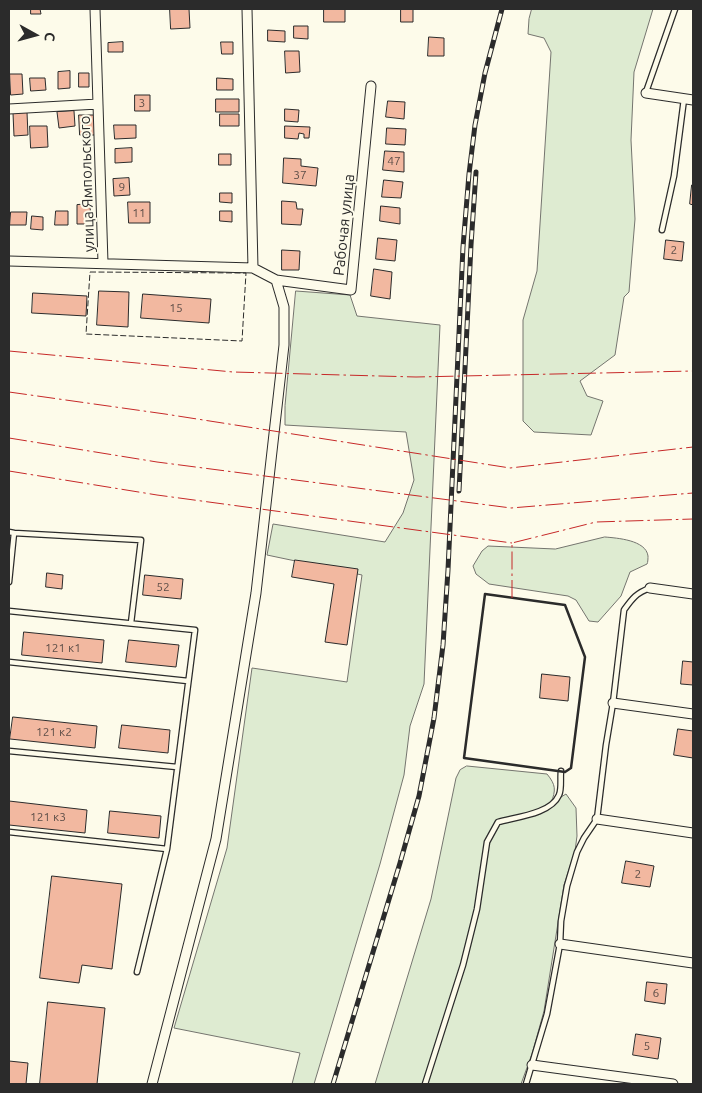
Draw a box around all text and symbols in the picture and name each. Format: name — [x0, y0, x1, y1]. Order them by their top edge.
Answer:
north arrow — [10, 10, 60, 60]
text: С — [41, 31, 58, 42]
house number: 3 — [139, 96, 145, 110]
street label: улица Ямпольского — [76, 115, 98, 253]
house number: 47 — [387, 154, 401, 168]
house number: 37 — [293, 168, 307, 182]
street label: Рабочая улица — [330, 173, 358, 277]
house number: 9 — [119, 180, 125, 194]
house number: 11 — [132, 206, 146, 220]
house number: 2 — [671, 243, 677, 257]
house number: 15 — [169, 301, 183, 315]
house number: 52 — [156, 580, 170, 594]
house number: 121 к1 — [45, 641, 81, 655]
house number: 121 к2 — [36, 725, 72, 739]
house number: 121 к3 — [30, 810, 66, 824]
house number: 2 — [635, 867, 641, 881]
house number: 6 — [653, 986, 659, 1000]
house number: 5 — [644, 1039, 650, 1053]

